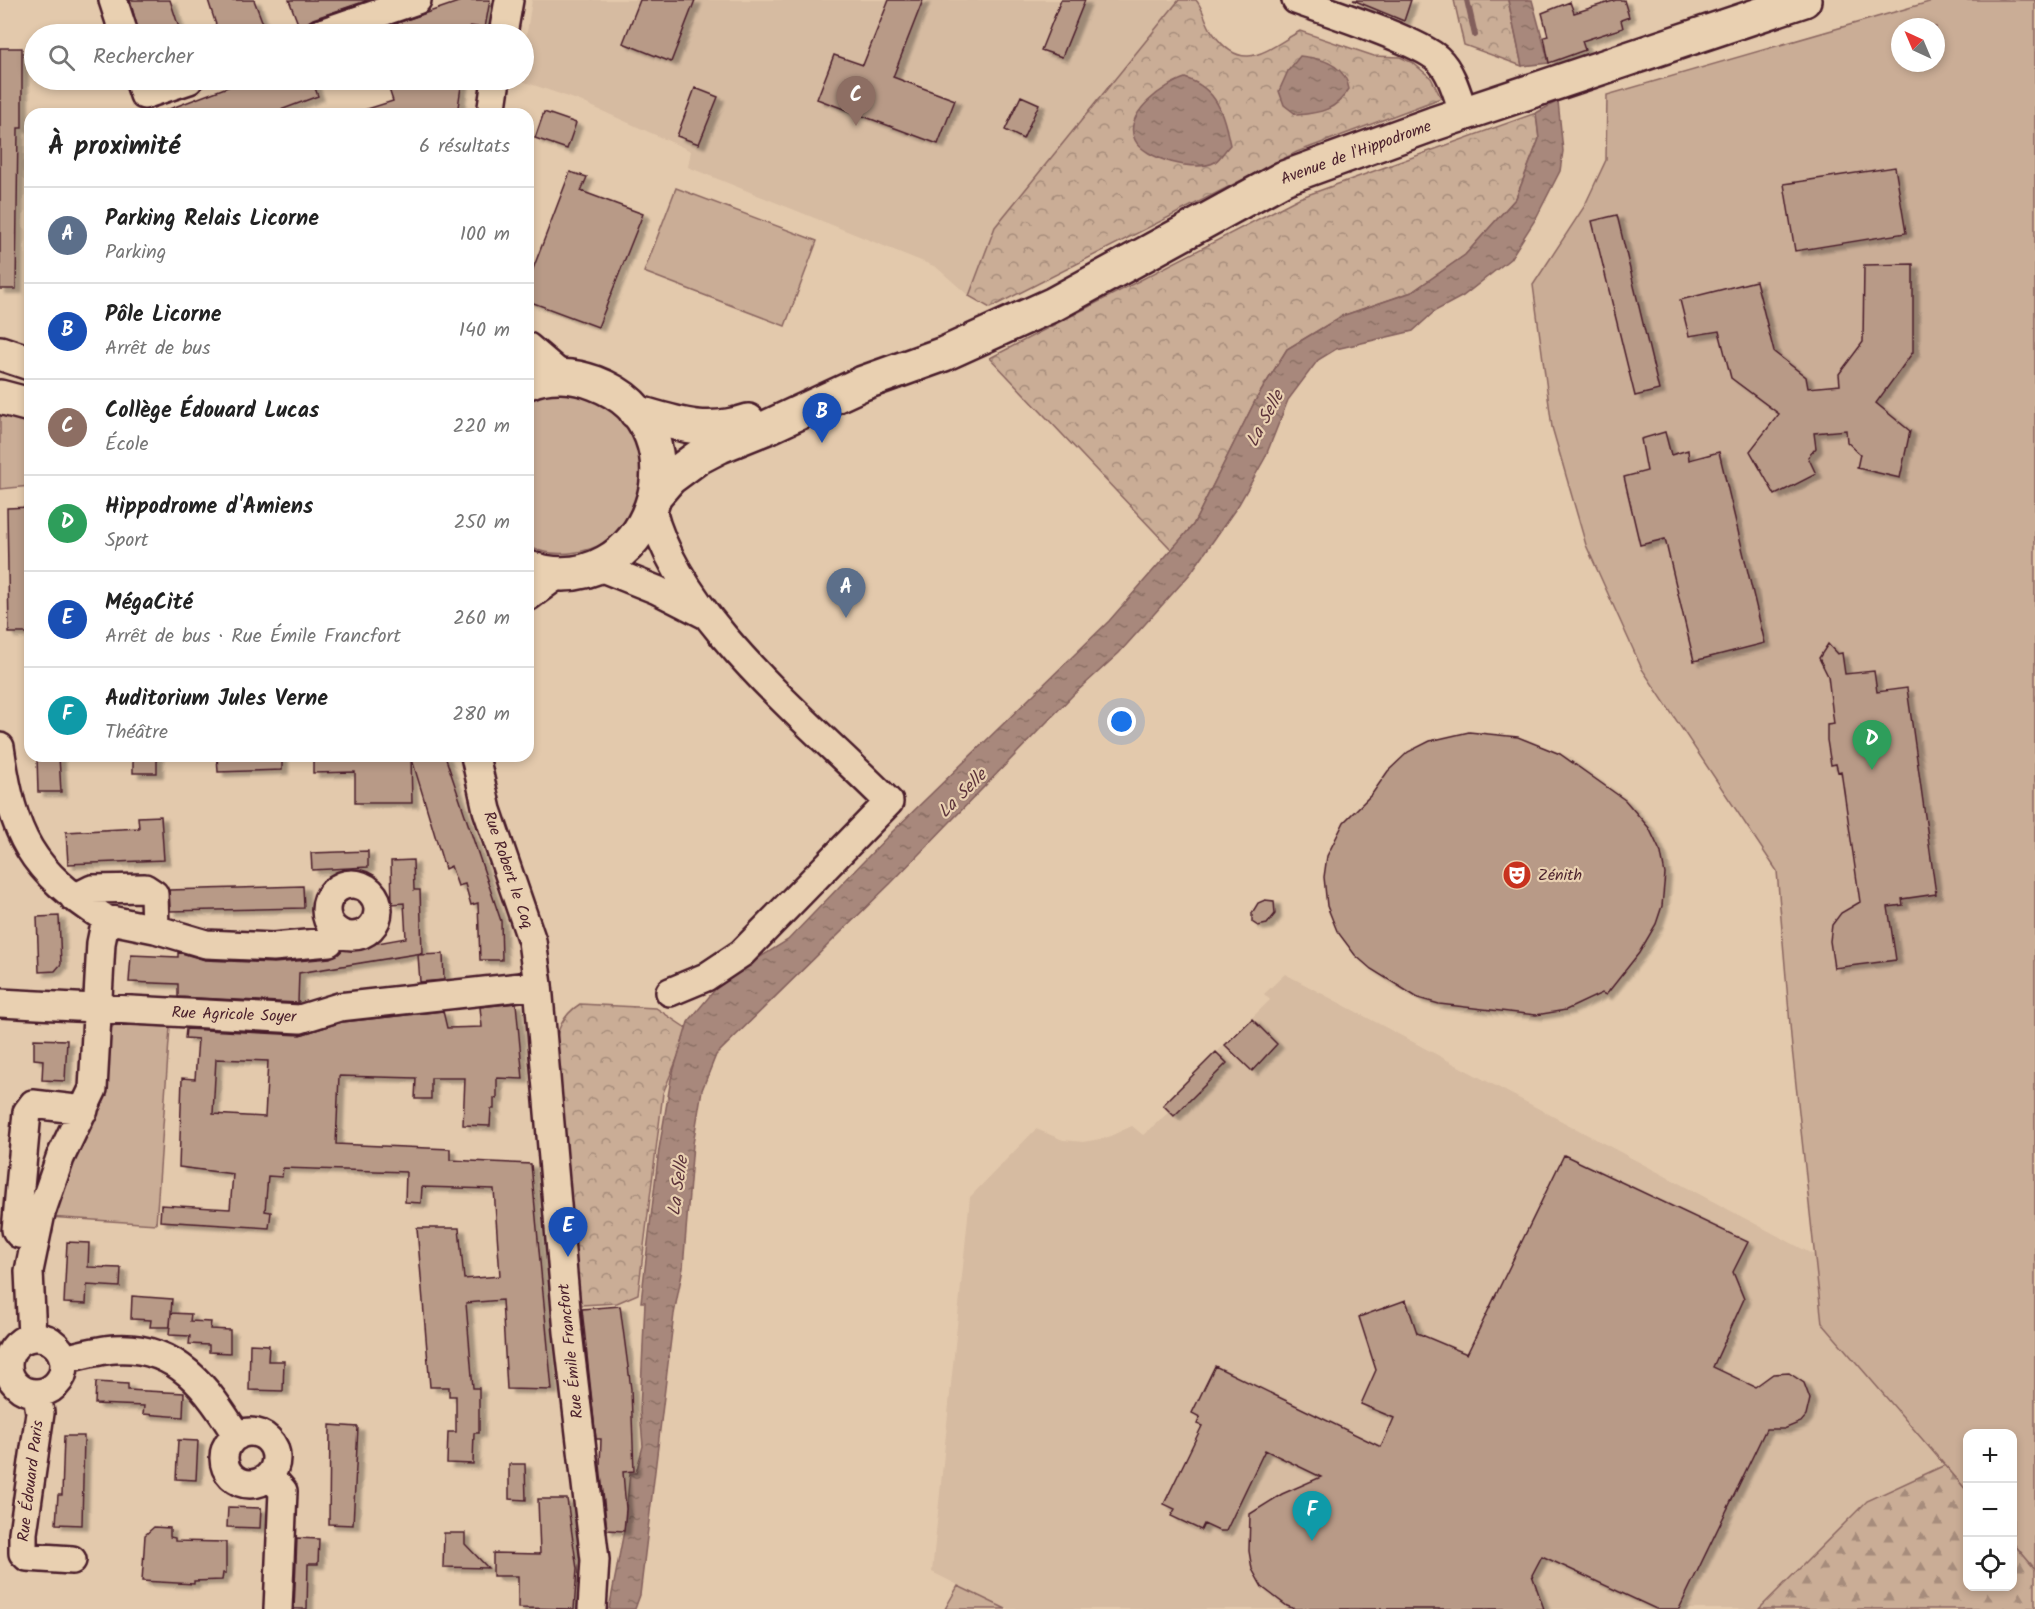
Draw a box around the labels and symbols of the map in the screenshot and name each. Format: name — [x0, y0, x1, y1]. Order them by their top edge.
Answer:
north arrow — [1891, 18, 1945, 72]
pin: C — [836, 76, 876, 126]
street label: Avenue de l'Hippodrome — [1277, 114, 1435, 192]
water label: La Selle — [1239, 384, 1294, 452]
pin: B — [802, 394, 842, 443]
pin: A — [826, 568, 866, 618]
your location — [1107, 707, 1136, 736]
pin: D — [1852, 720, 1892, 770]
water label: La Selle — [932, 761, 996, 825]
street label: Rue Robert le Coq — [476, 808, 540, 932]
theatre icon: Zénith — [1501, 859, 1533, 891]
place label: Zénith — [1538, 863, 1582, 888]
street label: Rue Agricole Soyer — [171, 1000, 298, 1030]
water label: La Selle — [660, 1152, 698, 1218]
pin: E — [548, 1208, 588, 1257]
street label: Rue Émile Francfort — [551, 1281, 591, 1420]
street label: Rue Édouard Paris — [11, 1419, 51, 1543]
pin: F — [1292, 1492, 1332, 1541]

